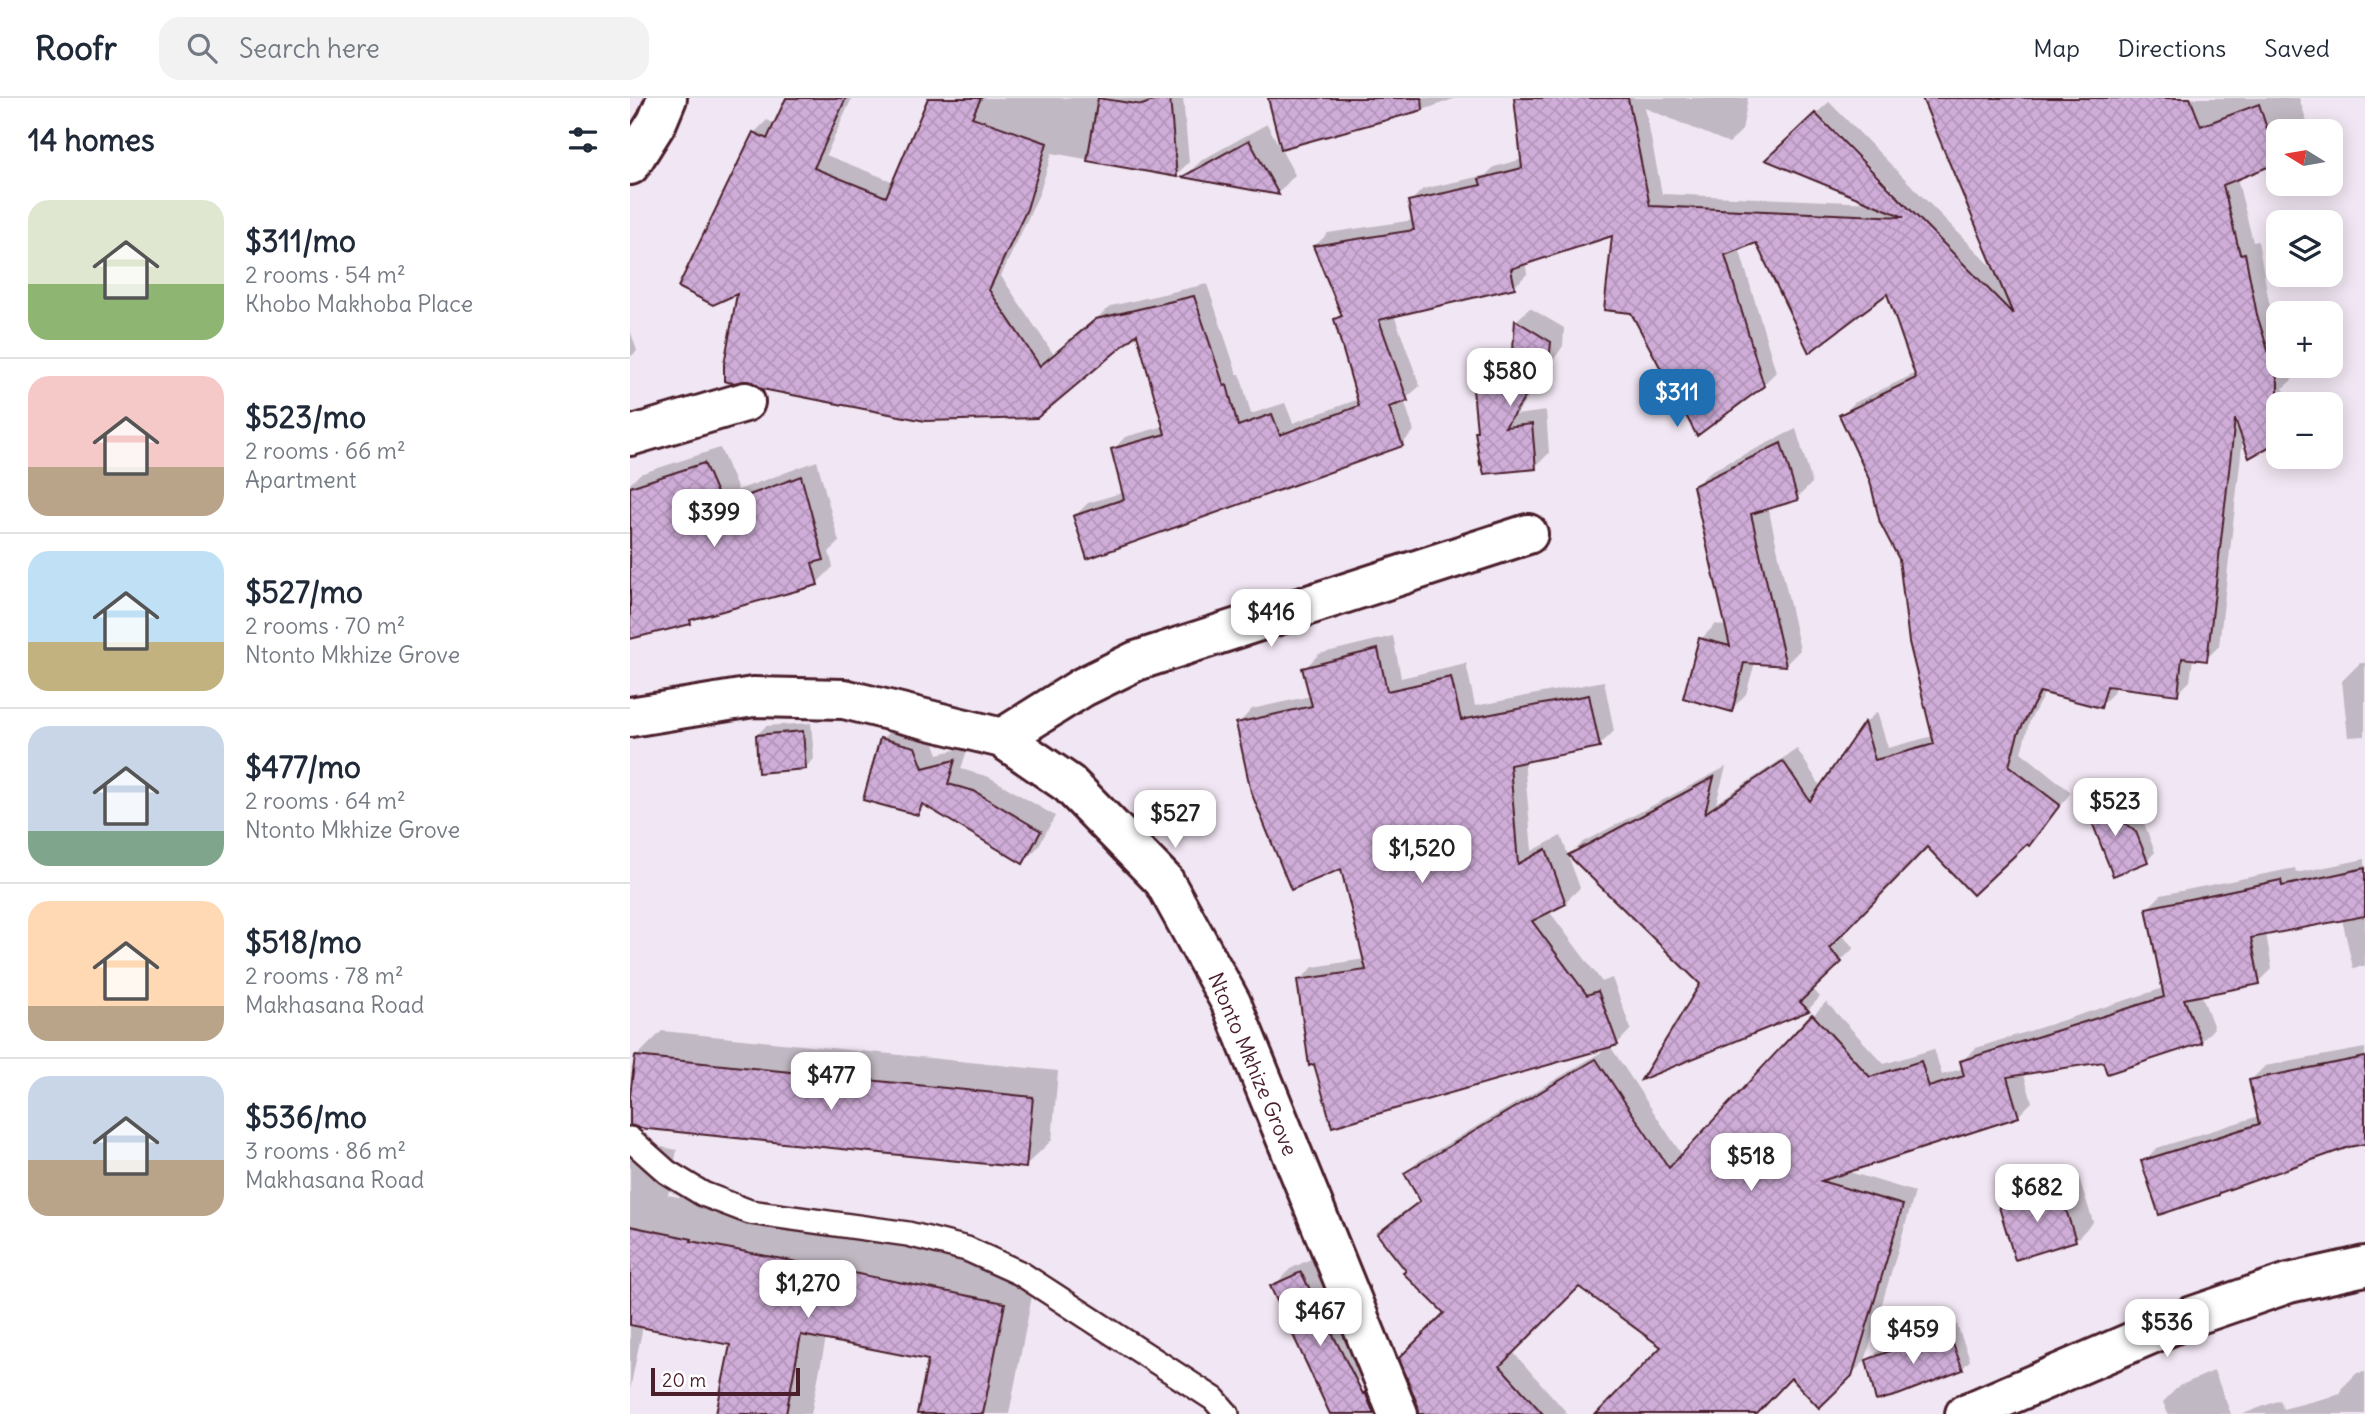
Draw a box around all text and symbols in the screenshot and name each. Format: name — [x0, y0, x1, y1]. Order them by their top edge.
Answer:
search box — [159, 17, 649, 80]
text: Roofr — [35, 27, 117, 69]
icon: search — [183, 29, 221, 67]
text: Search here — [239, 32, 380, 65]
text: Map — [2033, 33, 2080, 63]
text: Directions — [2118, 33, 2226, 63]
text: Saved — [2264, 33, 2330, 63]
north arrow — [2266, 119, 2343, 196]
map controls — [2266, 119, 2343, 469]
text: 14 homes — [28, 121, 155, 159]
icon: filters — [564, 121, 602, 159]
button: layers — [2266, 210, 2343, 287]
text: $311/mo — [245, 222, 356, 260]
icon: home — [84, 228, 168, 312]
text: 2 rooms · 54 m² — [245, 260, 406, 289]
text: Khobo Makhoba Place — [245, 289, 473, 318]
button: + — [2266, 301, 2343, 378]
pin: $580 — [1469, 348, 1551, 408]
text: $580 — [1483, 356, 1537, 385]
pin: $311 — [1636, 370, 1718, 429]
text: $311 — [1655, 377, 1699, 406]
button: − — [2266, 392, 2343, 469]
text: $523/mo — [245, 398, 366, 436]
icon: home — [84, 404, 168, 488]
text: 2 rooms · 66 m² — [245, 436, 406, 465]
text: Apartment — [245, 465, 357, 494]
pin: $399 — [673, 490, 755, 549]
text: $399 — [688, 497, 740, 526]
text: $527/mo — [245, 573, 363, 611]
icon: home — [84, 579, 168, 663]
pin: $416 — [1230, 589, 1312, 649]
text: $416 — [1247, 597, 1295, 626]
text: 2 rooms · 70 m² — [245, 611, 405, 640]
text: Ntonto Mkhize Grove — [245, 640, 460, 669]
text: $477/mo — [245, 748, 361, 786]
icon: home — [84, 754, 168, 838]
pin: $523 — [2074, 778, 2156, 838]
text: 2 rooms · 64 m² — [245, 786, 406, 815]
text: $523 — [2089, 786, 2141, 815]
pin: $527 — [1134, 790, 1216, 850]
text: $527 — [1150, 798, 1200, 827]
text: Ntonto Mkhize Grove — [245, 815, 460, 844]
pin: $1,520 — [1365, 826, 1479, 885]
text: $1,520 — [1388, 833, 1456, 862]
text: $518/mo — [245, 923, 362, 961]
icon: home — [84, 929, 168, 1013]
text: 2 rooms · 78 m² — [245, 961, 404, 990]
street label: Ntonto Mkhize Grove — [1202, 968, 1304, 1160]
text: Makhasana Road — [245, 990, 424, 1019]
pin: $477 — [790, 1052, 872, 1112]
text: $477 — [807, 1060, 855, 1089]
text: $536/mo — [245, 1098, 367, 1136]
icon: home — [84, 1104, 168, 1188]
pin: $518 — [1710, 1134, 1792, 1193]
text: 3 rooms · 86 m² — [245, 1136, 406, 1165]
text: $518 — [1727, 1141, 1775, 1170]
pin: $682 — [1996, 1164, 2078, 1224]
text: Makhasana Road — [245, 1165, 424, 1194]
text: $682 — [2011, 1172, 2063, 1201]
pin: $1,270 — [751, 1260, 865, 1320]
text: $1,270 — [775, 1268, 841, 1297]
pin: $467 — [1279, 1288, 1361, 1348]
text: $467 — [1295, 1296, 1345, 1325]
pin: $536 — [2126, 1300, 2208, 1359]
pin: $459 — [1872, 1306, 1954, 1366]
text: $536 — [2141, 1307, 2193, 1336]
text: $459 — [1887, 1314, 1939, 1343]
scale bar — [651, 1365, 800, 1397]
text: 20 m — [662, 1368, 706, 1392]

